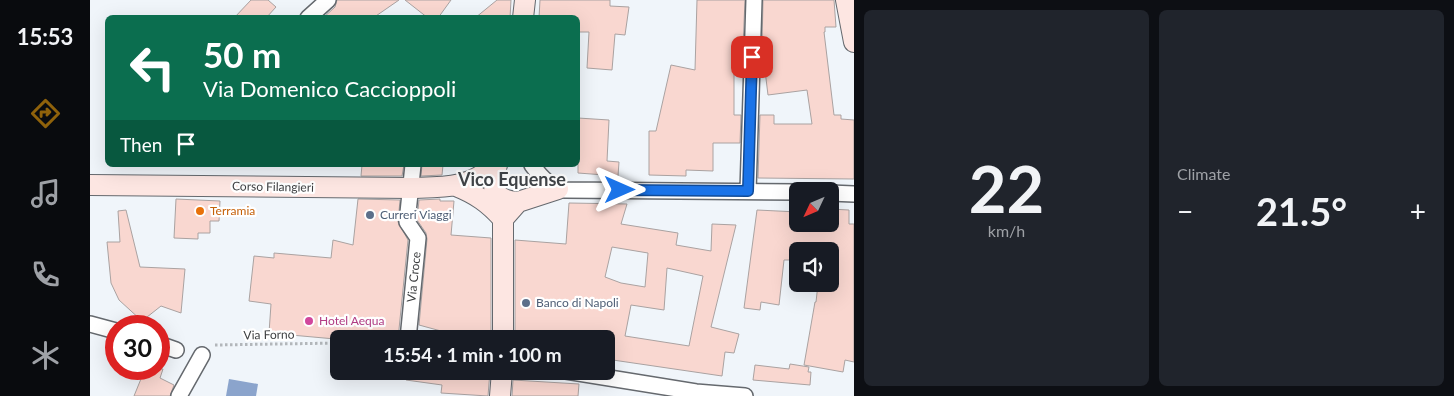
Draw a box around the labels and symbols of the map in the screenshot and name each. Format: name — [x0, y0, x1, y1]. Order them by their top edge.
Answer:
pin — [731, 36, 773, 78]
position arrow — [593, 163, 645, 215]
district label: Vico Equense — [457, 168, 566, 190]
street label: Corso Filangieri — [232, 178, 314, 195]
north arrow — [789, 182, 839, 232]
place label: Terramia — [210, 203, 255, 218]
marker: Terramia — [194, 205, 206, 217]
place label: Curreri Viaggi — [380, 207, 452, 222]
marker: Curreri Viaggi — [364, 209, 376, 221]
street label: Via Croce — [403, 251, 424, 303]
place label: Banco di Napoli — [536, 295, 619, 310]
marker: Banco di Napoli — [520, 297, 532, 309]
place label: Hotel Aequa — [319, 313, 384, 328]
speed limit sign: 30 — [105, 315, 170, 380]
marker: Hotel Aequa — [303, 315, 315, 327]
street label: Via Forno — [243, 327, 295, 342]

